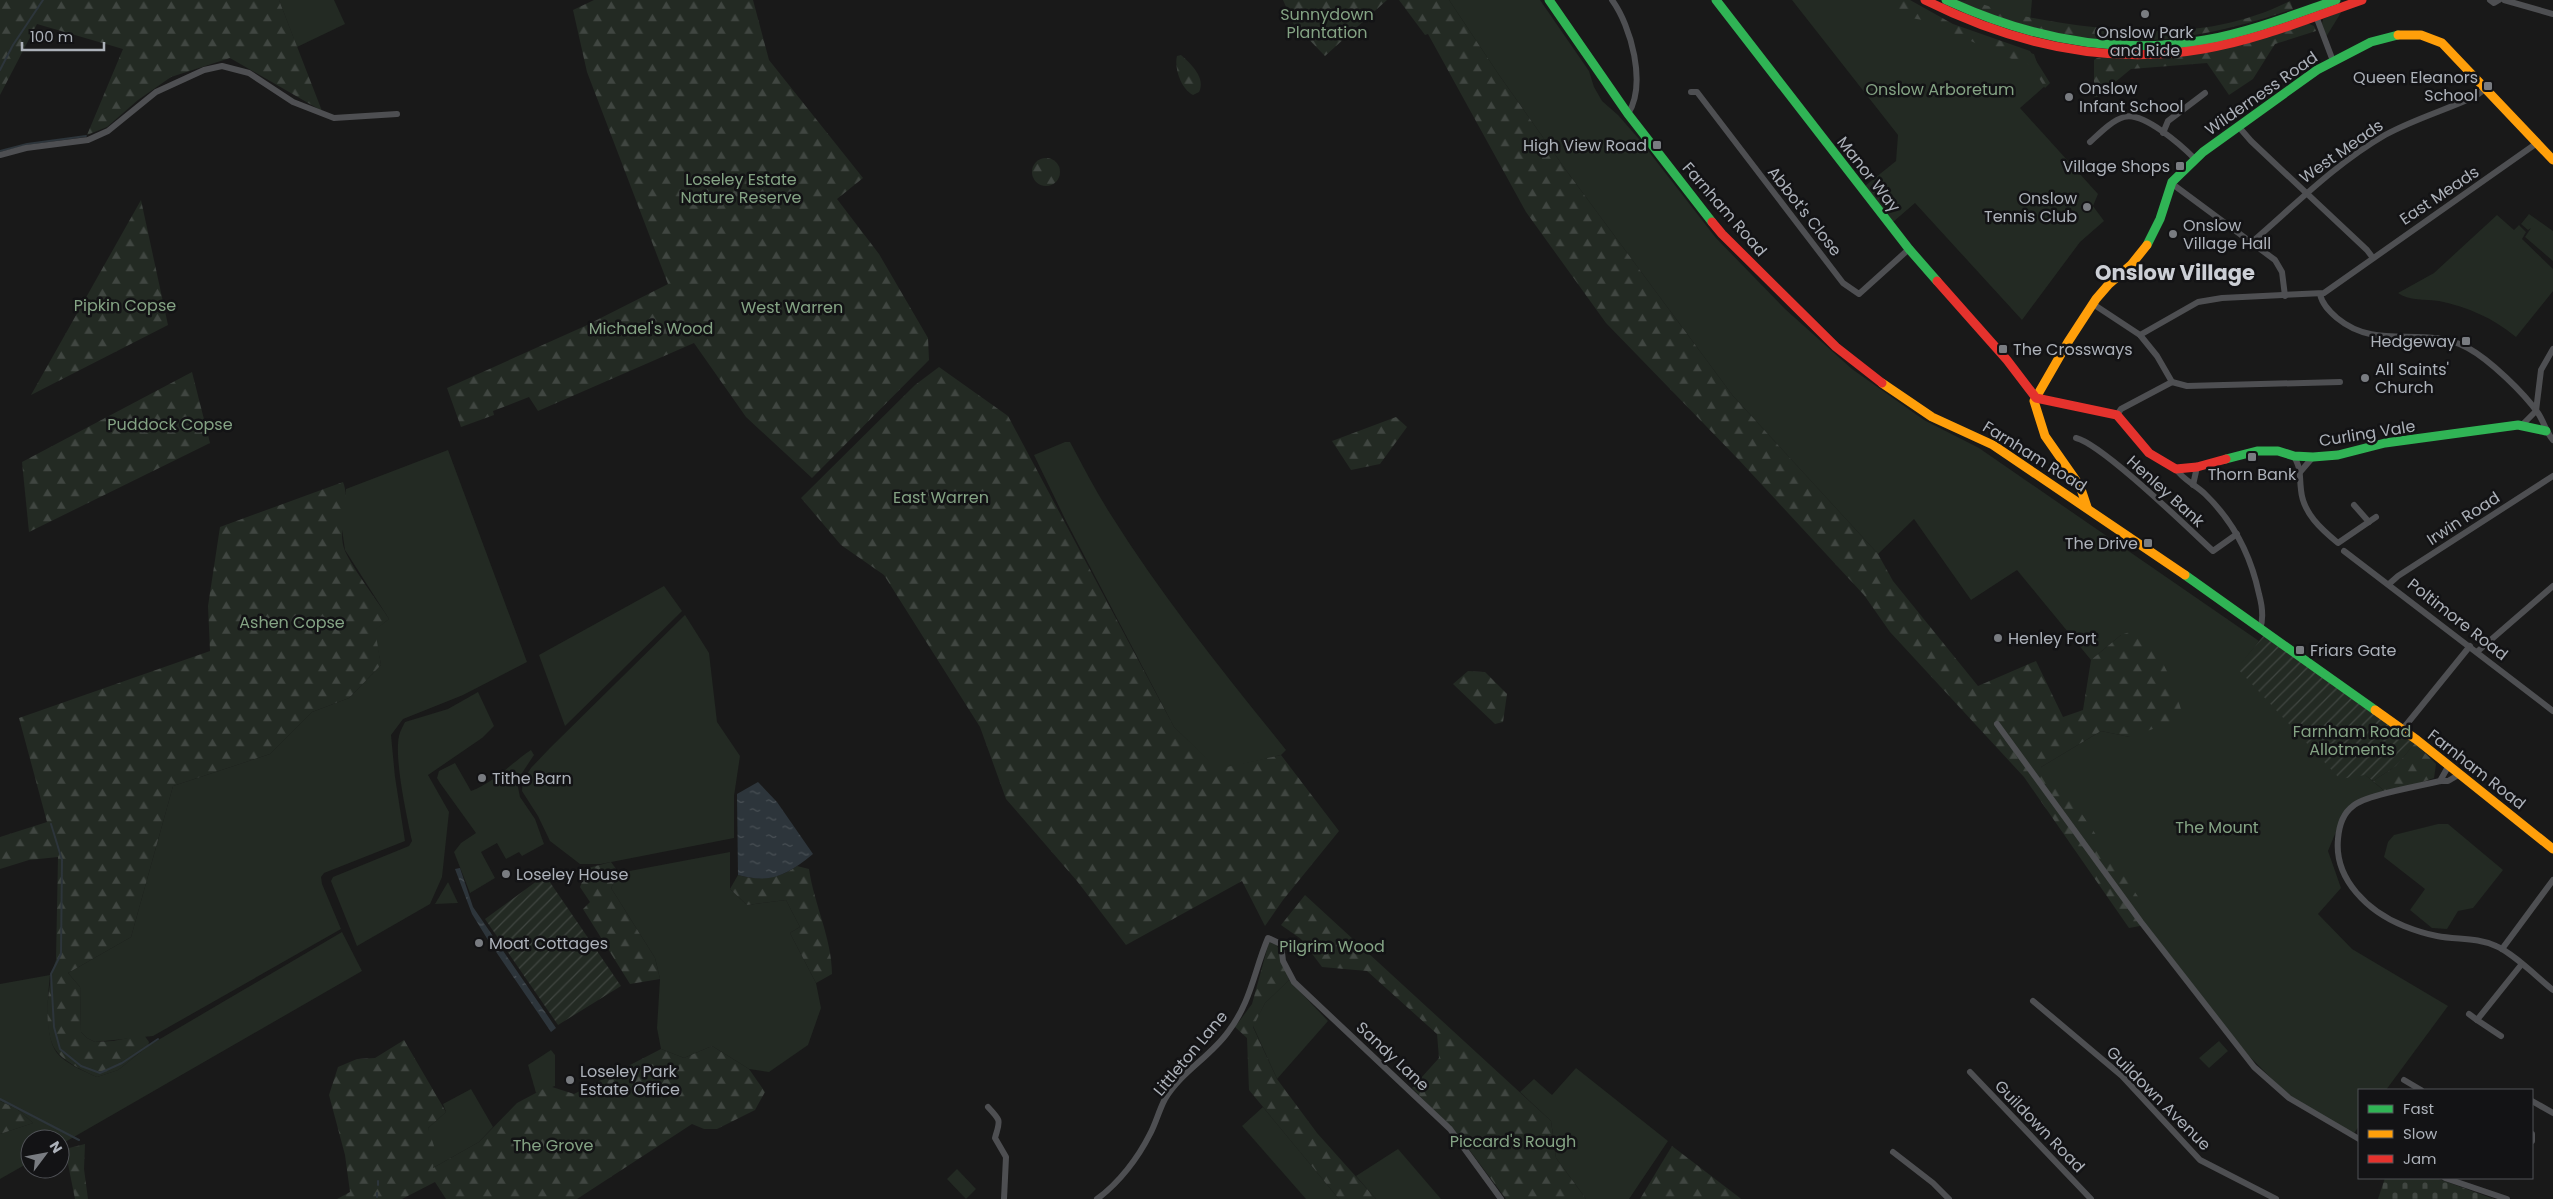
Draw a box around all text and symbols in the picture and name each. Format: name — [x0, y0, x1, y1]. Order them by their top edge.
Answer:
park label: Sunnydown Plantation — [1280, 3, 1374, 44]
marker: Onslow Park and Ride — [2139, 8, 2151, 20]
scale bar — [22, 20, 105, 52]
place label: Onslow Park and Ride — [2096, 21, 2194, 62]
text: 100 m — [30, 26, 73, 47]
street label: Wilderness Road — [2200, 46, 2322, 141]
place label: Queen Eleanors School — [2353, 66, 2478, 107]
place label: Onslow Infant School — [2079, 77, 2183, 118]
park label: Onslow Arboretum — [1866, 78, 2014, 101]
marker: Queen Eleanors School — [2482, 80, 2494, 92]
marker: Onslow Infant School — [2063, 91, 2075, 103]
street label: West Meads — [2295, 114, 2388, 189]
street label: Manor Way — [1832, 131, 1906, 217]
place label: High View Road — [1523, 134, 1647, 157]
marker: High View Road — [1651, 139, 1663, 151]
place label: Village Shops — [2063, 155, 2170, 178]
street label: Farnham Road — [1677, 157, 1772, 262]
marker: Village Shops — [2174, 160, 2186, 172]
street label: East Meads — [2395, 160, 2483, 230]
street label: Abbot's Close — [1762, 161, 1847, 261]
park label: Loseley Estate Nature Reserve — [680, 168, 802, 209]
place label: Onslow Tennis Club — [1984, 187, 2077, 228]
marker: Onslow Tennis Club — [2081, 201, 2093, 213]
place label: Onslow Village Hall — [2183, 214, 2271, 255]
marker: Onslow Village Hall — [2167, 228, 2179, 240]
district label: Onslow Village — [2095, 258, 2255, 287]
park label: Pipkin Copse — [74, 294, 176, 317]
park label: West Warren — [741, 296, 843, 319]
park label: Michael's Wood — [589, 317, 713, 340]
place label: Hedgeway — [2371, 330, 2456, 353]
marker: Hedgeway — [2460, 335, 2472, 347]
place label: The Crossways — [2013, 338, 2133, 361]
marker: The Crossways — [1997, 343, 2009, 355]
place label: All Saints' Church — [2375, 358, 2449, 399]
marker: All Saints' Church — [2359, 372, 2371, 384]
park label: Puddock Copse — [107, 413, 233, 436]
street label: Farnham Road — [1978, 415, 2091, 498]
street label: Curling Vale — [2317, 415, 2417, 452]
street label: Henley Bank — [2122, 450, 2210, 533]
marker: Thorn Bank — [2246, 451, 2258, 463]
place label: Thorn Bank — [2208, 463, 2297, 486]
park label: East Warren — [893, 486, 989, 509]
street label: Irwin Road — [2422, 486, 2504, 551]
place label: The Drive — [2065, 532, 2138, 555]
marker: The Drive — [2142, 537, 2154, 549]
street label: Poltimore Road — [2403, 573, 2513, 666]
park label: Ashen Copse — [239, 611, 345, 634]
place label: Henley Fort — [2008, 627, 2097, 650]
marker: Henley Fort — [1992, 632, 2004, 644]
place label: Friars Gate — [2310, 639, 2396, 662]
marker: Friars Gate — [2294, 644, 2306, 656]
park label: Farnham Road Allotments — [2293, 720, 2411, 761]
street label: Farnham Road — [2423, 724, 2530, 815]
place label: Tithe Barn — [492, 767, 572, 790]
marker: Tithe Barn — [476, 772, 488, 784]
park label: The Mount — [2175, 816, 2259, 839]
place label: Loseley House — [516, 863, 628, 886]
marker: Loseley House — [500, 868, 512, 880]
place label: Moat Cottages — [489, 932, 608, 955]
park label: Pilgrim Wood — [1279, 935, 1385, 958]
marker: Moat Cottages — [473, 937, 485, 949]
street label: Littleton Lane — [1148, 1006, 1233, 1101]
street label: Sandy Lane — [1351, 1016, 1434, 1096]
street label: Guildown Avenue — [2101, 1041, 2216, 1156]
place label: Loseley Park Estate Office — [580, 1060, 680, 1101]
marker: Loseley Park Estate Office — [564, 1074, 576, 1086]
street label: Guildown Road — [1989, 1075, 2090, 1178]
legend — [2358, 1089, 2533, 1179]
text: Fast — [2403, 1098, 2434, 1119]
text: Slow — [2403, 1123, 2438, 1144]
north arrow — [20, 1129, 70, 1179]
park label: Piccard's Rough — [1450, 1130, 1576, 1153]
park label: The Grove — [513, 1134, 593, 1157]
text: N — [45, 1137, 67, 1157]
text: Jam — [2403, 1148, 2437, 1169]

